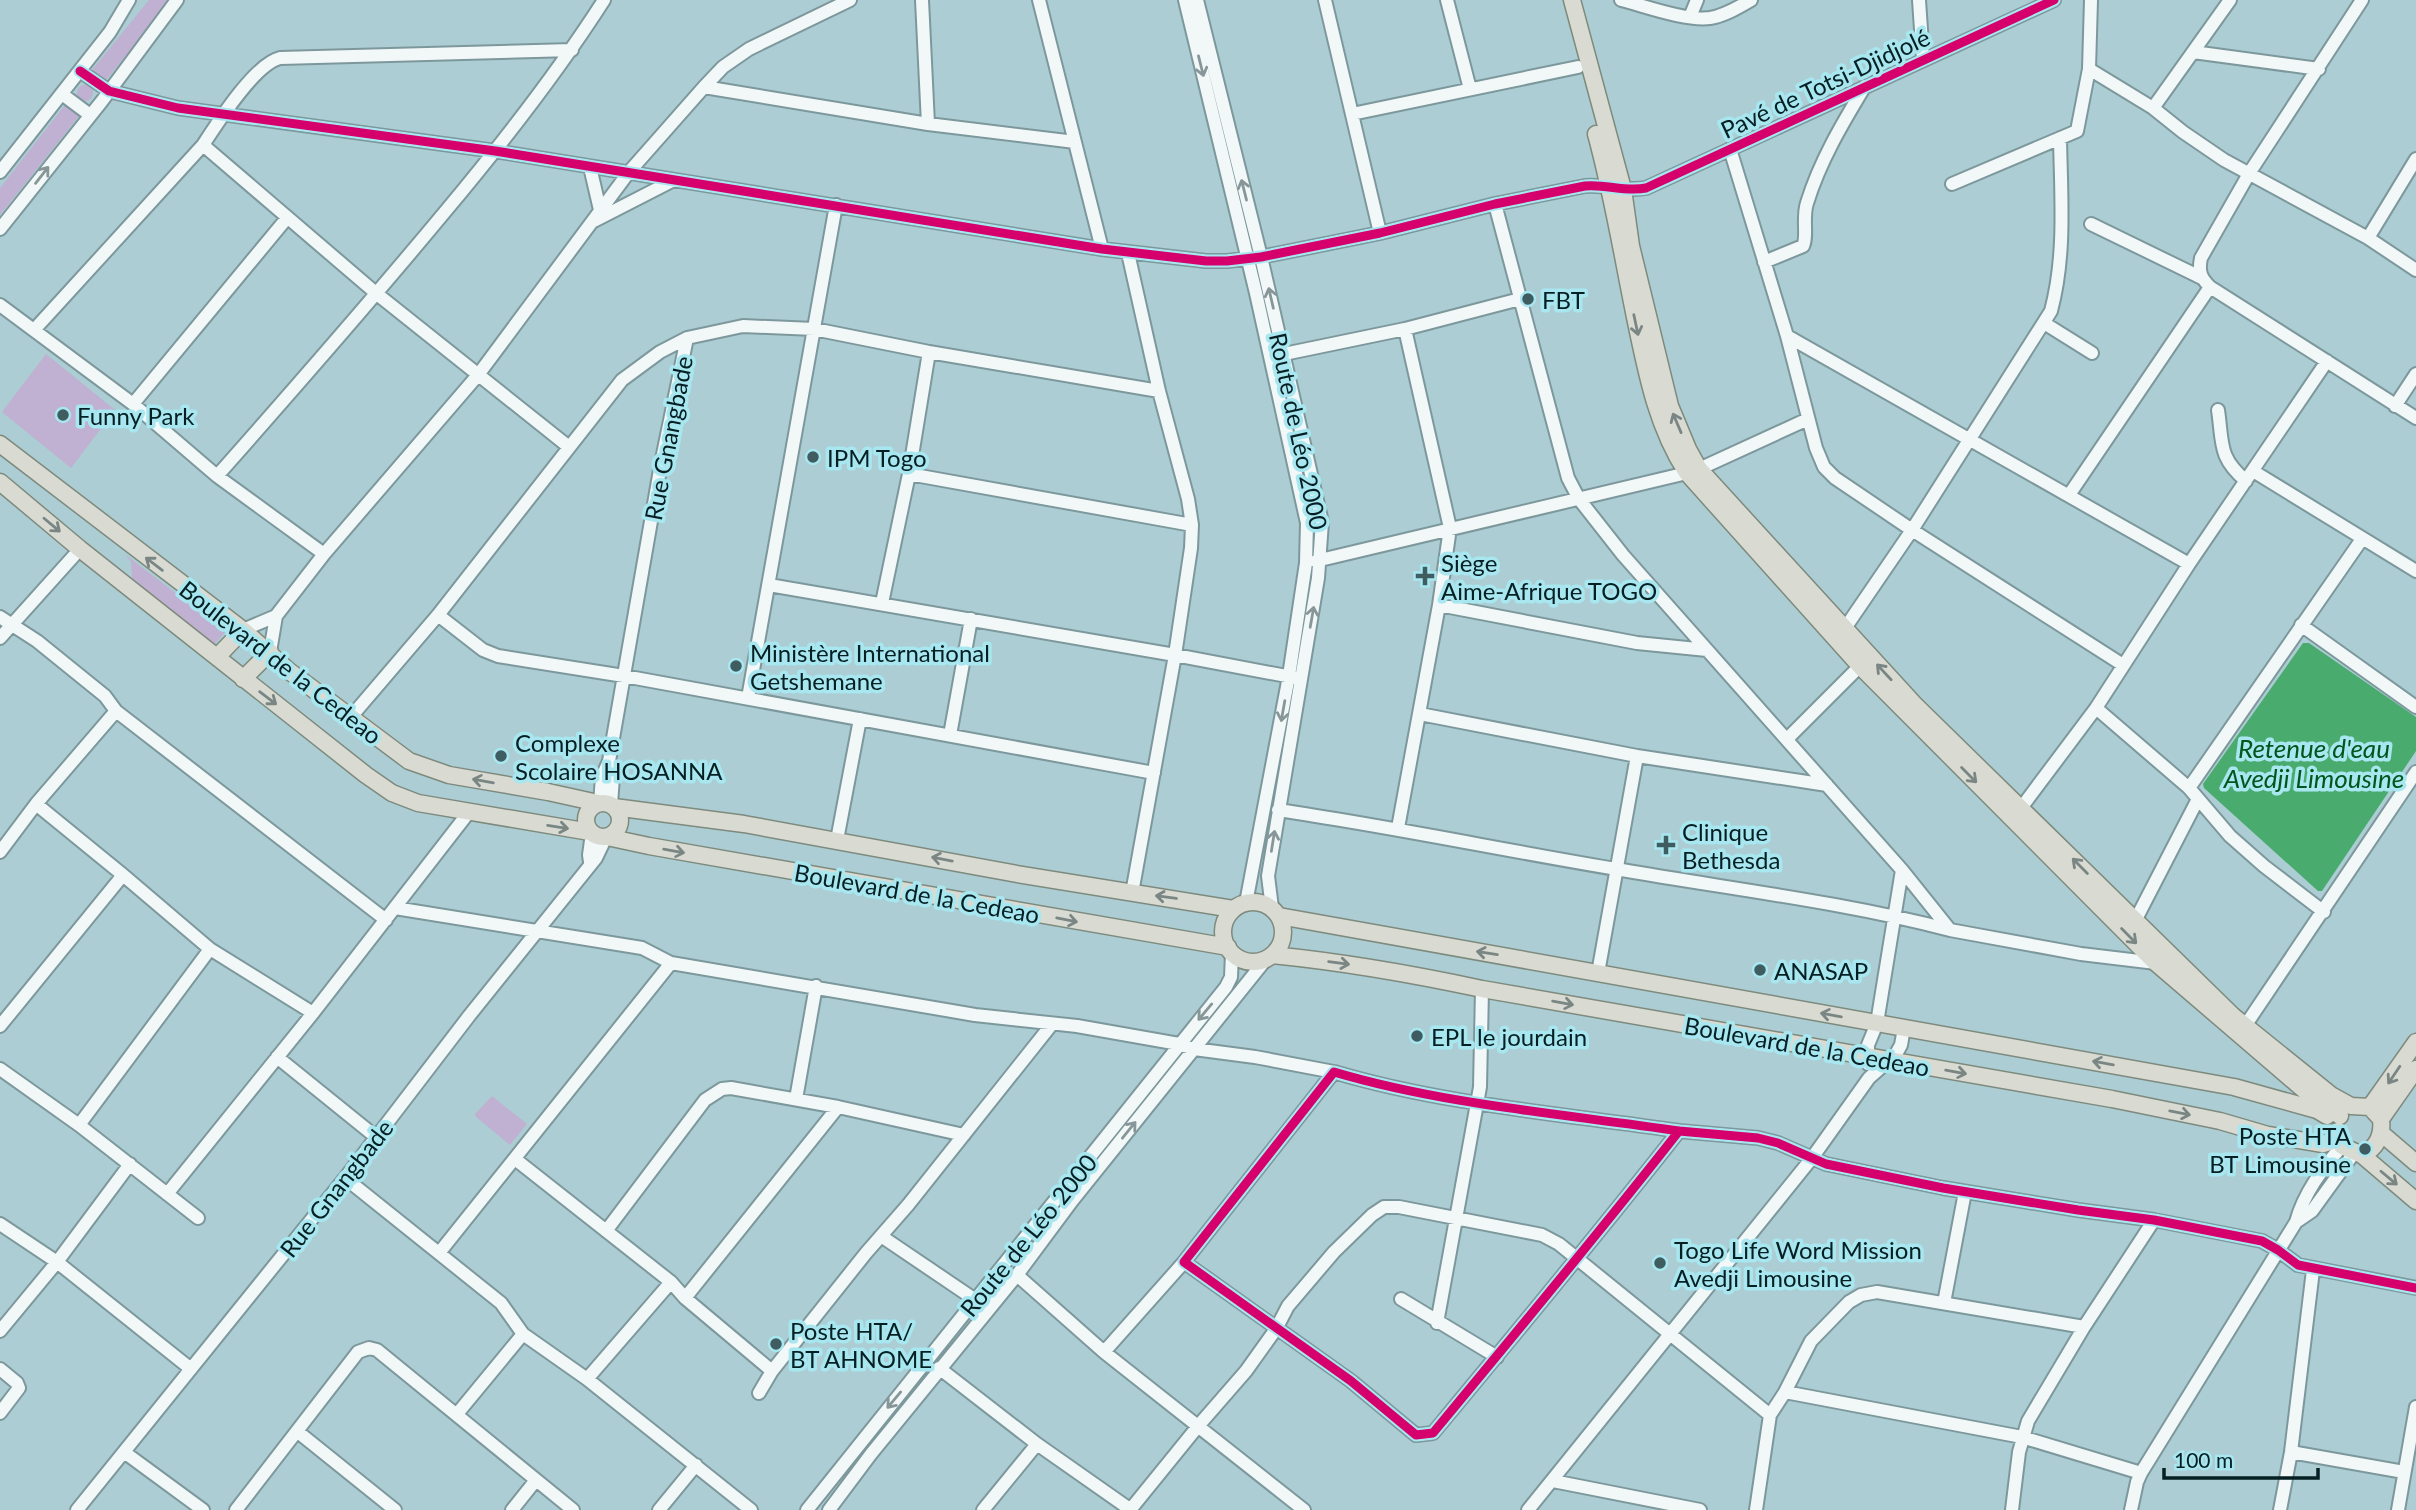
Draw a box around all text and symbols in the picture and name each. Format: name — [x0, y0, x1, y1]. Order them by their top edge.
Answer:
street label: Pavé de Totsi-Djidjolé — [1716, 22, 1934, 144]
one-way arrow — [1195, 54, 1208, 77]
one-way arrow — [35, 167, 50, 185]
one-way arrow — [1237, 179, 1251, 202]
place label: FBT — [1542, 285, 1585, 314]
one-way arrow — [1263, 287, 1276, 309]
marker: FBT — [1520, 291, 1536, 307]
one-way arrow — [1630, 313, 1644, 336]
street label: Route de Léo 2000 — [1264, 330, 1334, 532]
street label: Rue Gnangbade — [638, 353, 698, 523]
place label: Funny Park — [77, 401, 195, 430]
marker: Funny Park — [55, 407, 71, 423]
one-way arrow — [1670, 413, 1683, 434]
place label: IPM Togo — [827, 443, 927, 472]
marker: IPM Togo — [805, 449, 821, 465]
one-way arrow — [43, 517, 61, 533]
place label: Siège Aime-Afrique TOGO — [1441, 548, 1657, 605]
one-way arrow — [145, 557, 164, 571]
marker: Siège Aime-Afrique TOGO — [1415, 566, 1435, 586]
street label: Boulevard de la Cedeao — [174, 574, 388, 750]
one-way arrow — [1306, 606, 1319, 628]
place label: Ministère International Getshemane — [750, 638, 990, 695]
marker: Ministère International Getshemane — [728, 658, 744, 674]
one-way arrow — [1876, 663, 1892, 681]
one-way arrow — [258, 691, 277, 706]
one-way arrow — [1276, 699, 1289, 722]
place label: Complexe Scolaire HOSANNA — [515, 728, 723, 785]
water label: Retenue d'eau Avedji Limousine — [2223, 732, 2404, 794]
marker: Complexe Scolaire HOSANNA — [493, 748, 509, 764]
one-way arrow — [1960, 766, 1977, 783]
one-way arrow — [472, 774, 494, 787]
place label: Clinique Bethesda — [1682, 817, 1780, 874]
one-way arrow — [546, 821, 568, 834]
one-way arrow — [1267, 830, 1280, 853]
marker: Clinique Bethesda — [1656, 835, 1676, 855]
one-way arrow — [662, 845, 685, 858]
one-way arrow — [931, 852, 954, 865]
street label: Boulevard de la Cedeao — [792, 857, 1042, 929]
one-way arrow — [2072, 858, 2089, 875]
one-way arrow — [1155, 891, 1178, 904]
one-way arrow — [1055, 914, 1078, 927]
one-way arrow — [2121, 927, 2138, 944]
one-way arrow — [1476, 946, 1498, 959]
one-way arrow — [1328, 956, 1350, 969]
place label: ANASAP — [1774, 956, 1868, 985]
marker: ANASAP — [1752, 962, 1768, 978]
one-way arrow — [1551, 997, 1574, 1010]
one-way arrow — [1197, 1003, 1213, 1021]
one-way arrow — [1820, 1008, 1843, 1021]
street label: Boulevard de la Cedeao — [1682, 1010, 1932, 1082]
place label: EPL le jourdain — [1431, 1022, 1587, 1051]
marker: EPL le jourdain — [1409, 1028, 1425, 1044]
one-way arrow — [2092, 1056, 2115, 1069]
one-way arrow — [2387, 1065, 2401, 1084]
one-way arrow — [1944, 1066, 1967, 1080]
one-way arrow — [2168, 1107, 2191, 1121]
street label: Rue Gnangbade — [273, 1113, 399, 1263]
one-way arrow — [1122, 1121, 1137, 1139]
place label: Poste HTA BT Limousine — [2209, 1121, 2352, 1178]
marker: Poste HTA BT Limousine — [2357, 1141, 2373, 1157]
street label: Route de Léo 2000 — [954, 1148, 1102, 1322]
one-way arrow — [2380, 1169, 2398, 1185]
place label: Togo Life Word Mission Avedji Limousine — [1674, 1235, 1922, 1292]
marker: Togo Life Word Mission Avedji Limousine — [1652, 1255, 1668, 1271]
place label: Poste HTA/ BT AHNOME — [790, 1316, 932, 1373]
marker: Poste HTA/ BT AHNOME — [768, 1336, 784, 1352]
one-way arrow — [886, 1390, 902, 1408]
scale bar — [2164, 1436, 2318, 1480]
text: 100 m — [2174, 1447, 2233, 1472]

